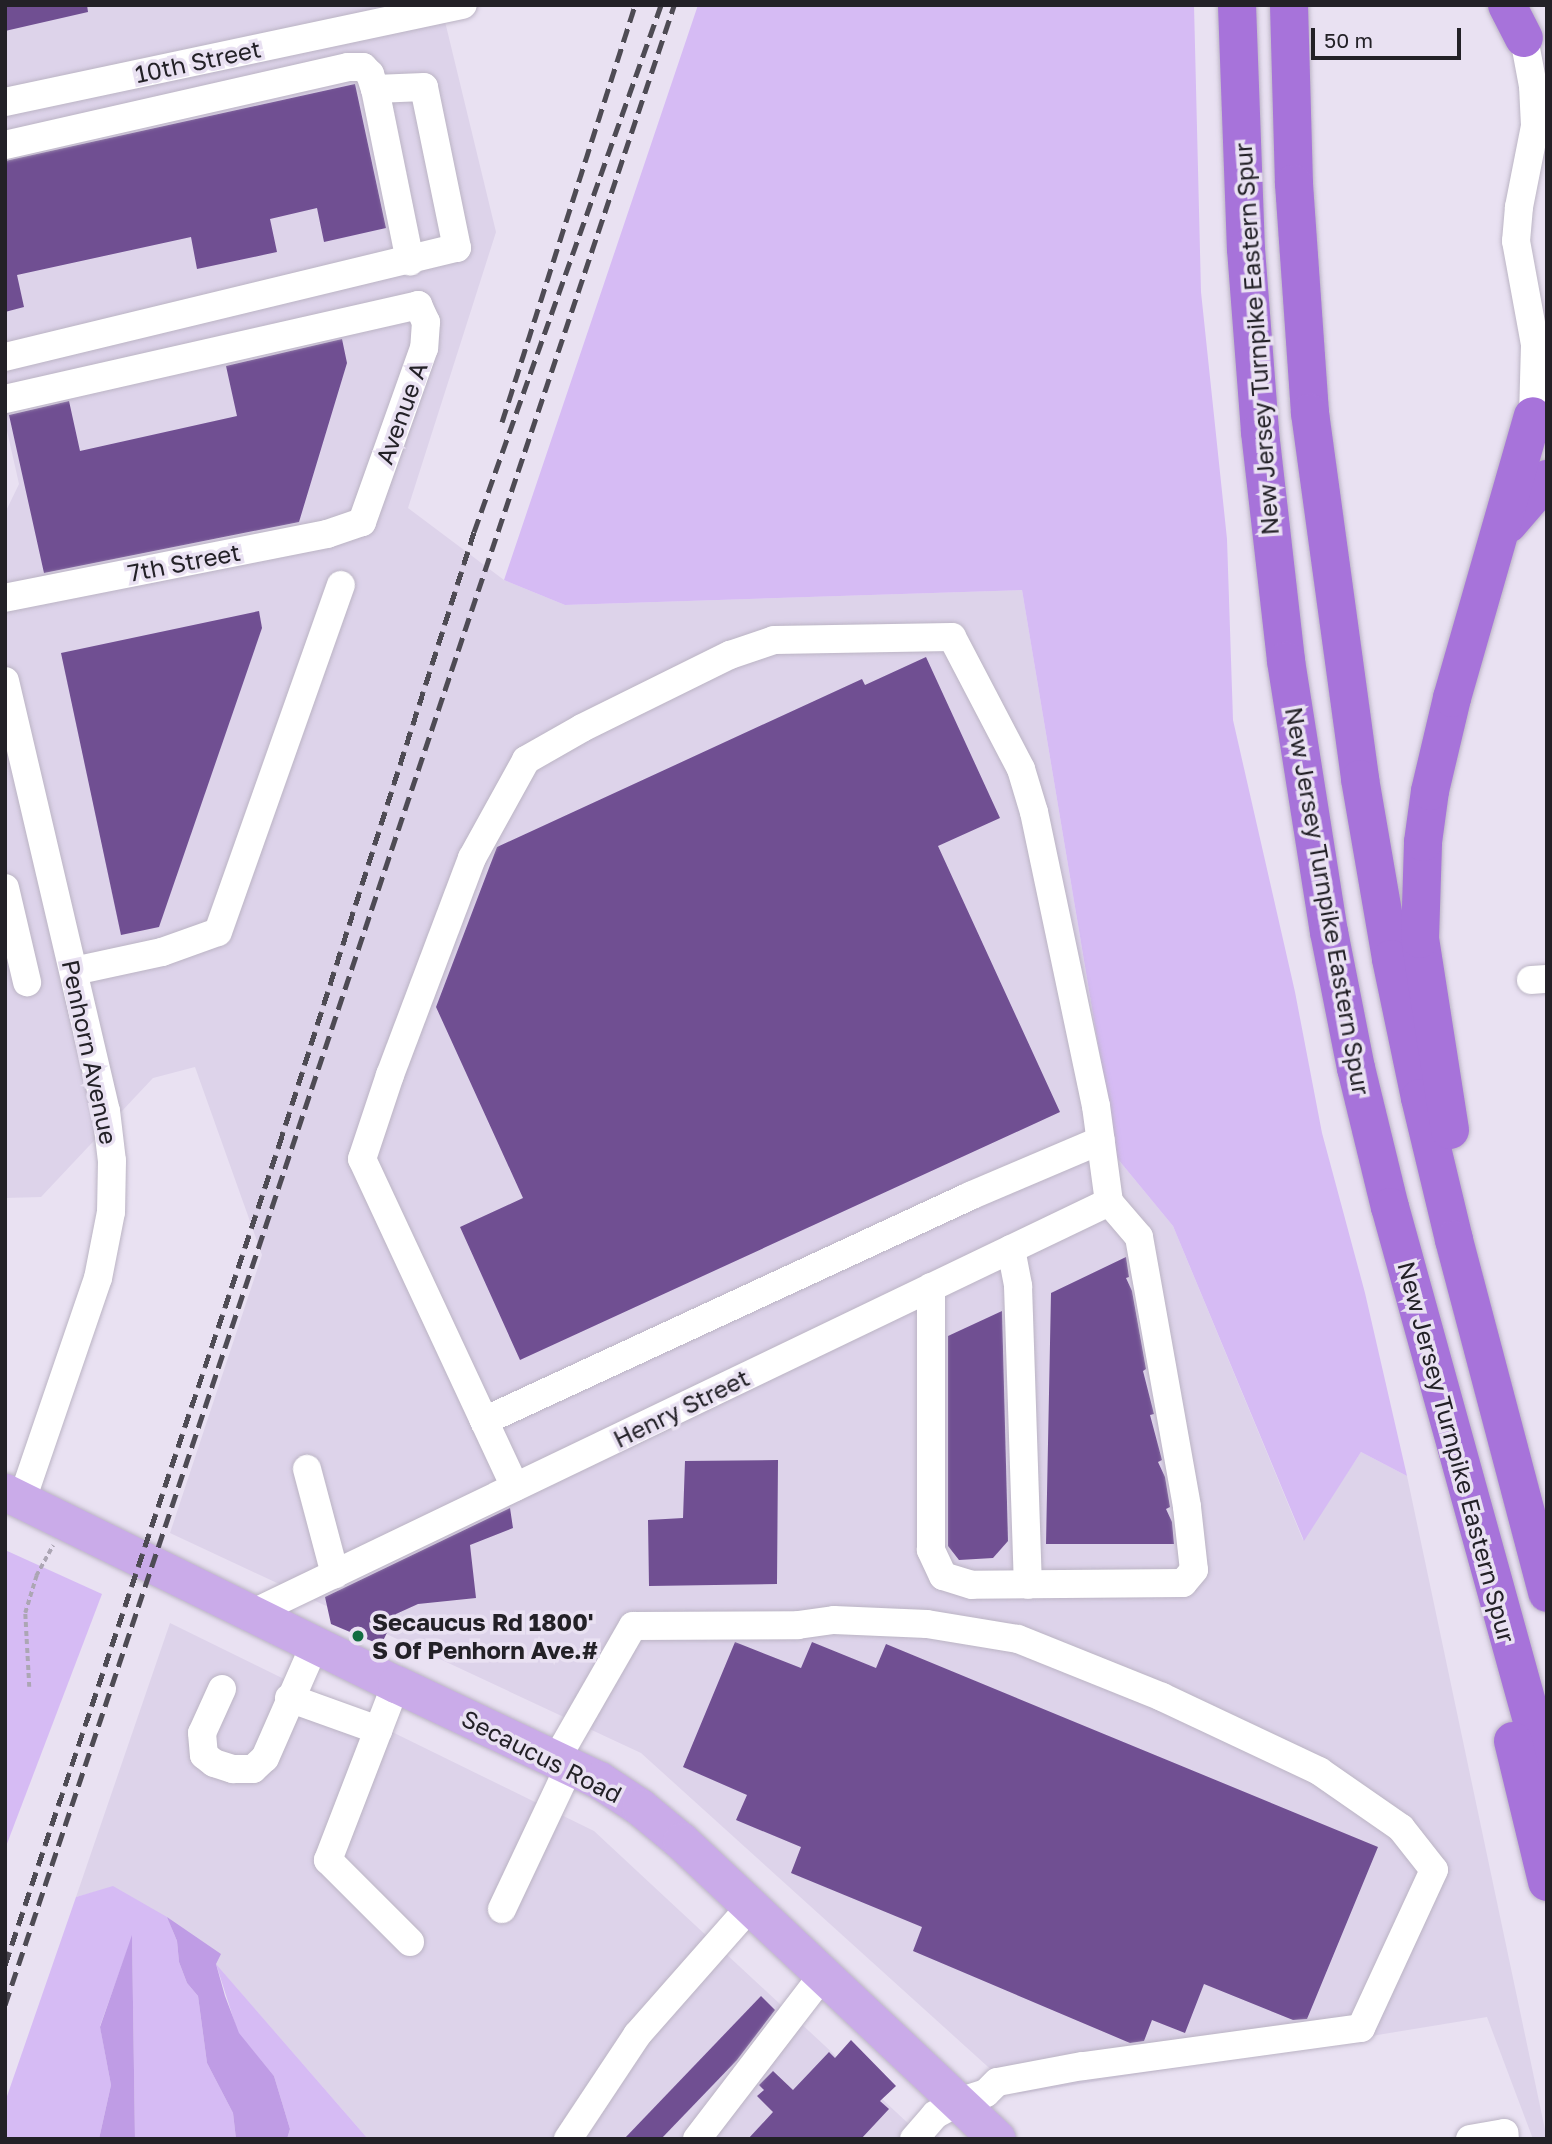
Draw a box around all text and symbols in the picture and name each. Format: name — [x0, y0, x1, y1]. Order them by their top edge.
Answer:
scale bar — [1314, 14, 1464, 58]
text: 50 m — [1324, 27, 1373, 53]
street label: 10th Street — [132, 34, 264, 88]
street label: New Jersey Turnpike Eastern Spur — [1228, 142, 1284, 536]
street label: Avenue A — [369, 358, 433, 468]
street label: 7th Street — [125, 537, 243, 587]
street label: New Jersey Turnpike Eastern Spur — [1280, 705, 1376, 1097]
street label: Penhorn Avenue — [56, 957, 124, 1147]
street label: New Jersey Turnpike Eastern Spur — [1392, 1258, 1522, 1646]
street label: Henry Street — [608, 1363, 754, 1453]
place label: Secaucus Rd 1800' S Of Penhorn Ave.# — [372, 1608, 598, 1664]
marker: Secaucus Rd 1800' S Of Penhorn Ave.# — [350, 1628, 366, 1644]
street label: Secaucus Road — [457, 1703, 627, 1809]

